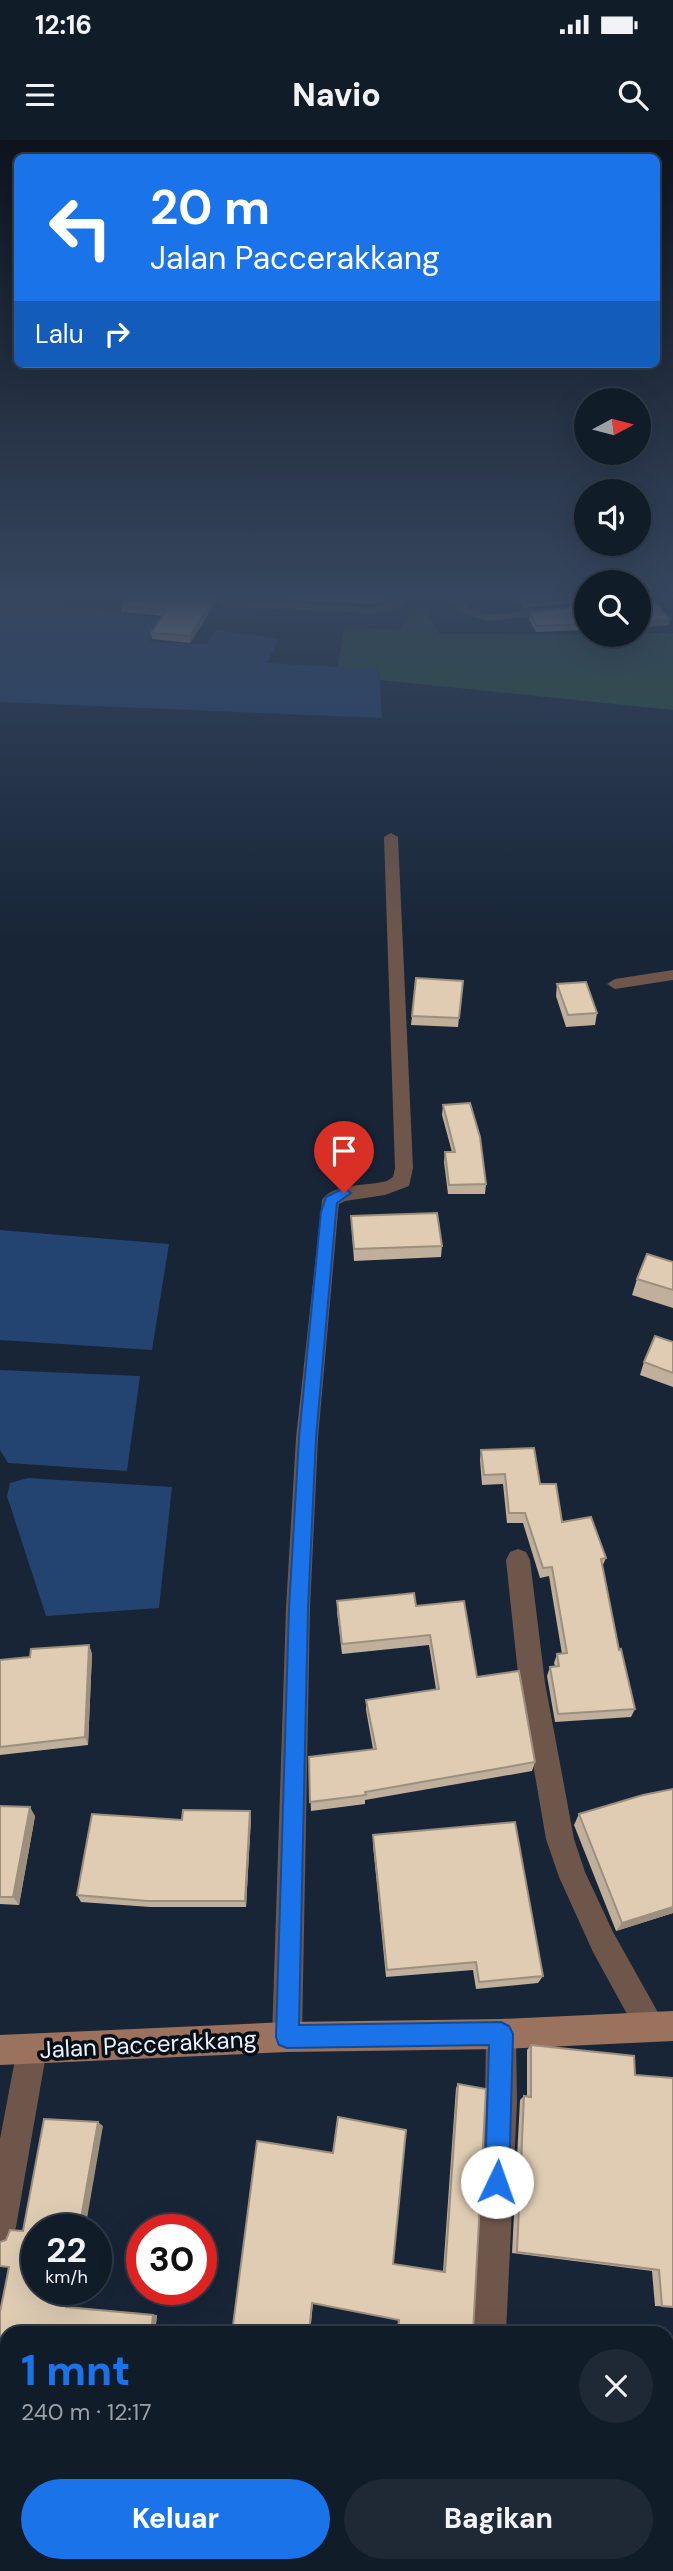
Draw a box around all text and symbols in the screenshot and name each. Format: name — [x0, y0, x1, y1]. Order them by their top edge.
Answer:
text: 12:16 — [35, 8, 92, 42]
text: Navio — [292, 74, 381, 116]
icon: menu — [21, 76, 59, 114]
icon: search — [614, 76, 652, 114]
text: 20 m — [150, 175, 270, 239]
icon: left — [35, 182, 126, 273]
text: Jalan Paccerakkang — [150, 237, 440, 279]
icon: right — [98, 315, 136, 353]
text: Lalu — [35, 317, 84, 351]
north arrow — [574, 388, 651, 466]
map controls — [574, 388, 651, 647]
button: sound — [574, 479, 651, 556]
button: search — [574, 570, 651, 647]
pin — [314, 1121, 374, 1193]
icon: arrive — [325, 1132, 363, 1170]
street label: Jalan Paccerakkang — [39, 2023, 257, 2065]
position arrow — [460, 2145, 534, 2219]
speed limit sign: 30 — [126, 2214, 217, 2305]
text: 22 — [46, 2227, 87, 2273]
text: km/h — [45, 2265, 88, 2289]
text: 1 mnt — [21, 2343, 130, 2398]
button: close — [579, 2349, 653, 2423]
text: 240 m · 12:17 — [21, 2397, 151, 2427]
button: Keluar — [21, 2479, 330, 2559]
button: Bagikan — [344, 2479, 653, 2559]

